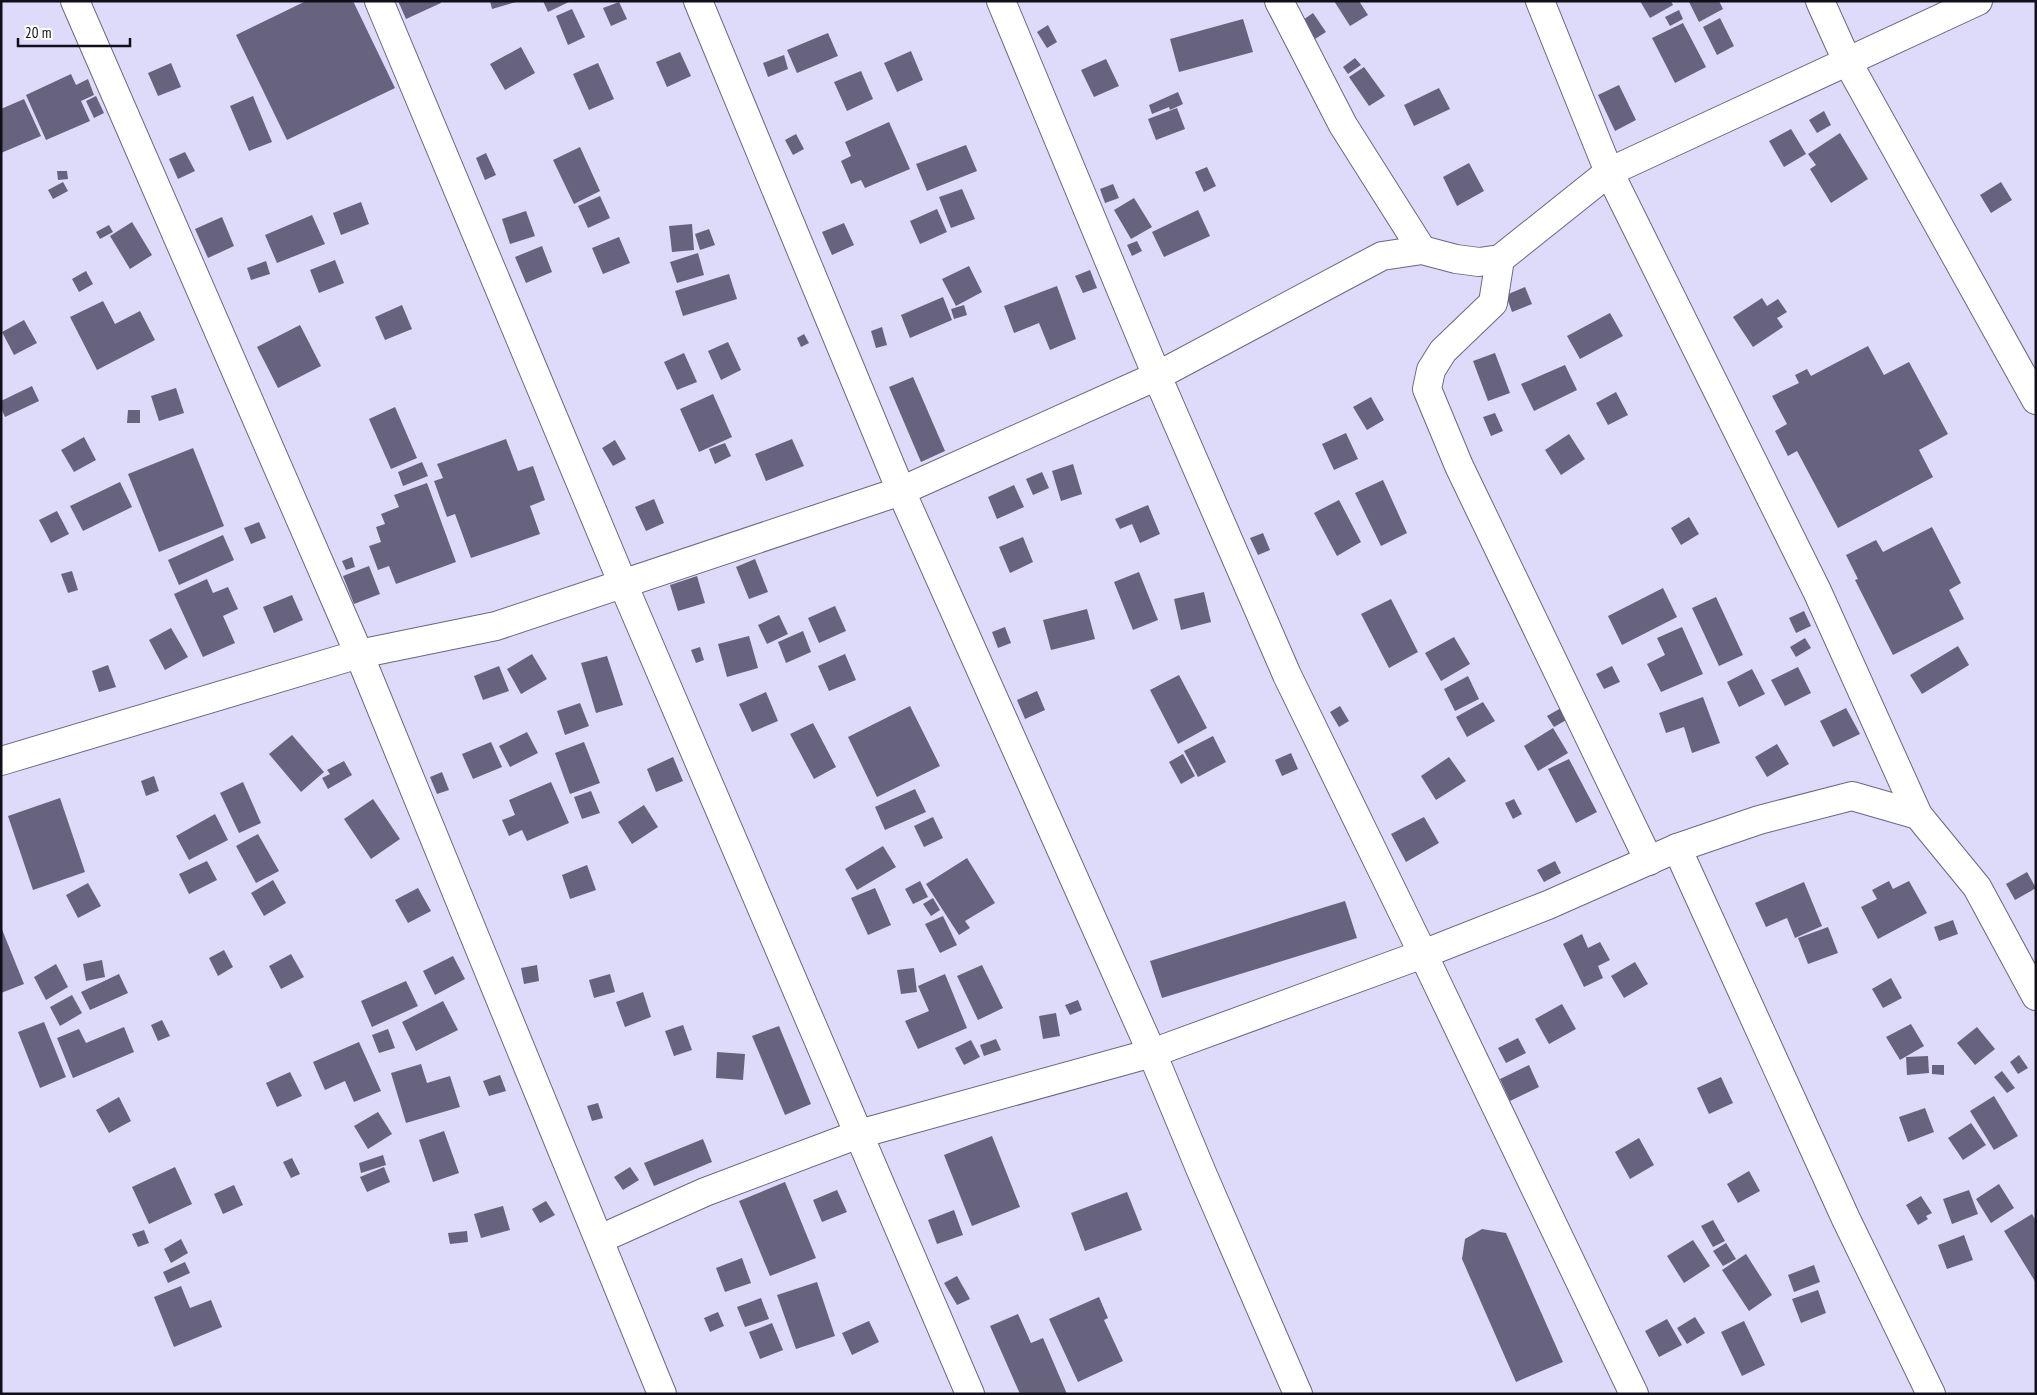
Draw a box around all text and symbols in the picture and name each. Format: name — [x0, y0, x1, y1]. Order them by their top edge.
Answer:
scale bar — [18, 15, 130, 47]
text: 20 m — [25, 23, 51, 42]

